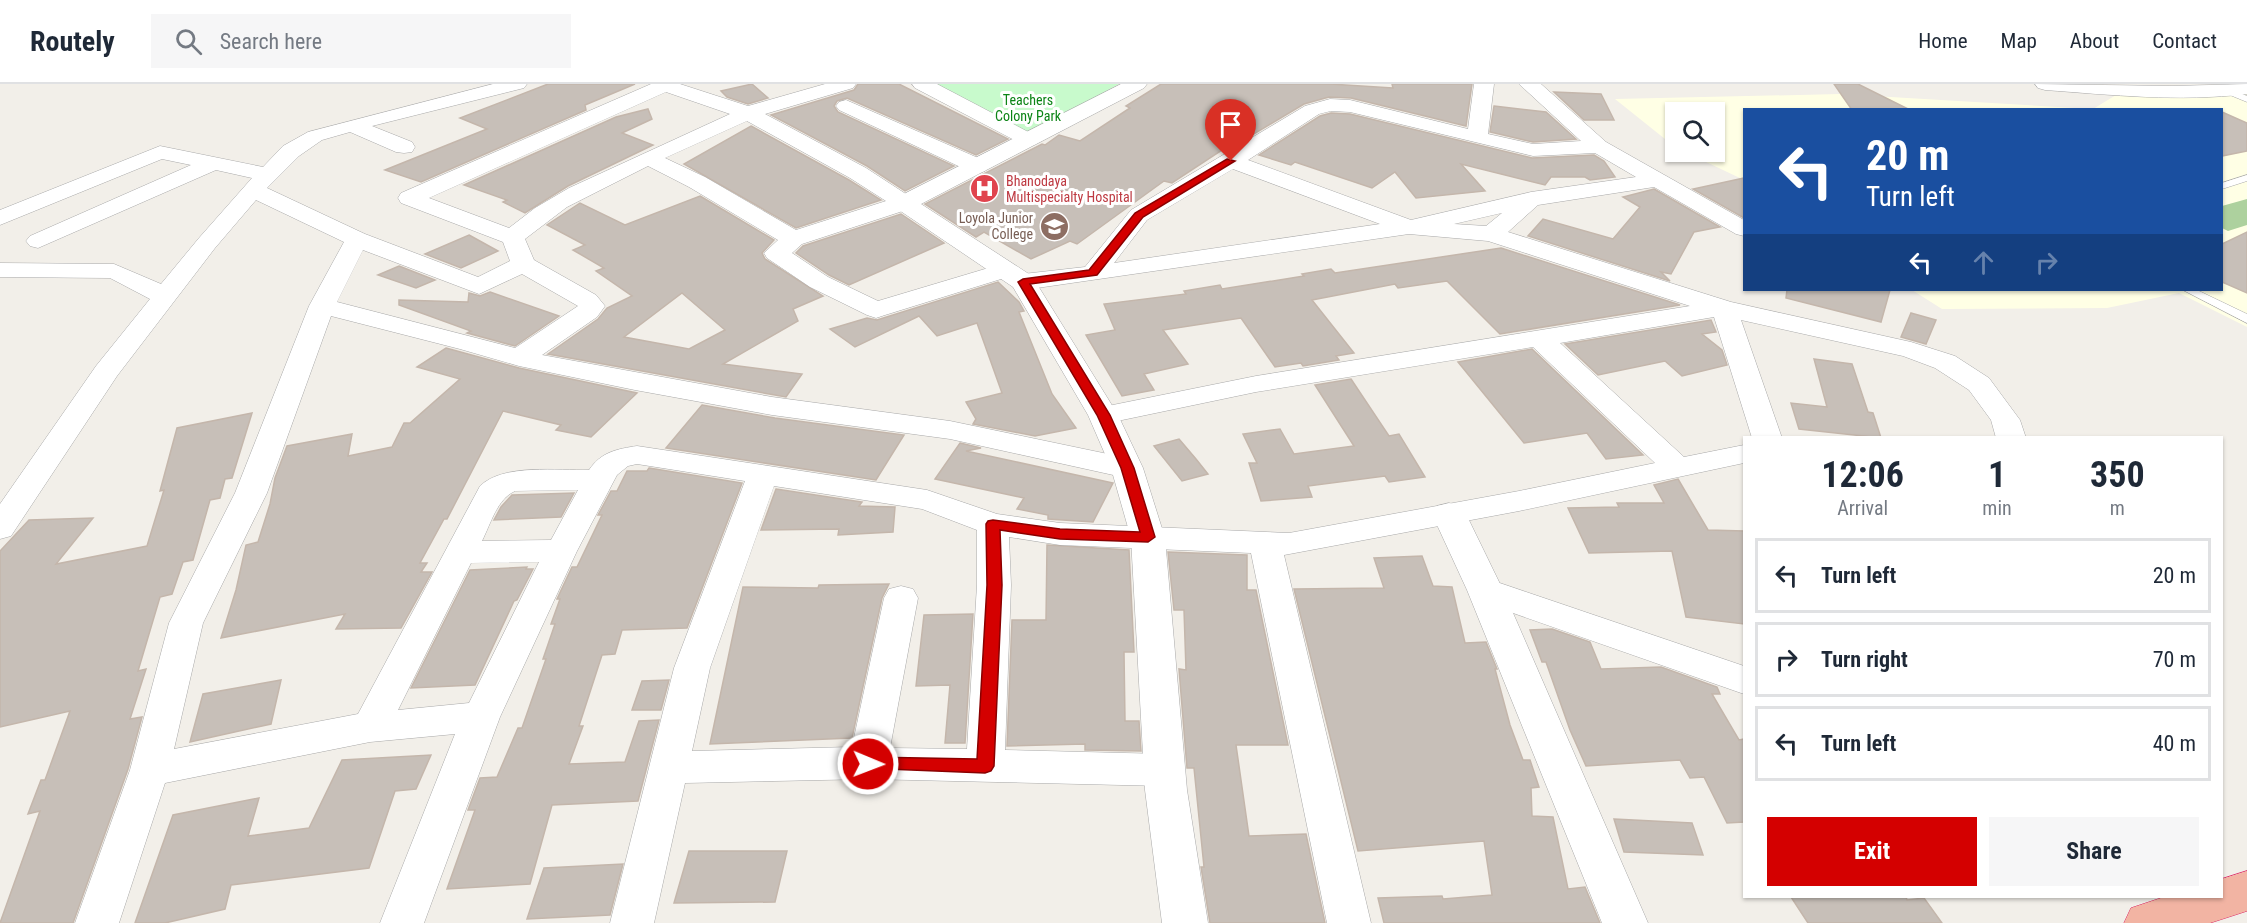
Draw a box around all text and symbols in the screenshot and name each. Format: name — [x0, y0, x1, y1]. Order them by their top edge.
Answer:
search box — [151, 14, 571, 68]
text: Routely — [30, 25, 115, 58]
icon: search — [172, 25, 205, 58]
text: Search here — [220, 29, 322, 54]
text: Home — [1918, 29, 1968, 53]
text: Map — [2001, 29, 2037, 53]
text: About — [2070, 29, 2119, 53]
text: Contact — [2152, 29, 2217, 53]
park label: Teachers Colony Park — [995, 92, 1062, 124]
pin — [1205, 99, 1256, 161]
map controls — [1665, 102, 1725, 162]
button: search — [1665, 102, 1725, 162]
icon: arrive — [1214, 108, 1247, 141]
text: 20 m — [1866, 131, 1949, 180]
icon: left — [1767, 132, 1845, 210]
hospital icon: Bhanodaya Multispecialty Hospital — [969, 173, 1001, 205]
place label: Bhanodaya Multispecialty Hospital — [1006, 173, 1133, 205]
text: Turn left — [1866, 181, 1955, 213]
place label: Loyola Junior College — [959, 210, 1033, 242]
school or university icon: Loyola Junior College — [1038, 210, 1070, 242]
icon: left — [1904, 246, 1937, 279]
icon: ahead — [1967, 246, 2000, 279]
icon: right — [2030, 246, 2063, 279]
text: 12:06 — [1821, 454, 1904, 496]
text: 1 — [1988, 454, 2006, 496]
text: 350 — [2090, 454, 2145, 496]
text: Arrival — [1837, 496, 1888, 520]
text: min — [1982, 496, 2012, 520]
text: m — [2110, 496, 2125, 520]
icon: left — [1770, 559, 1803, 592]
text: Turn left — [1821, 563, 1896, 588]
text: 20 m — [2153, 563, 2196, 588]
icon: right — [1770, 643, 1803, 676]
text: Turn right — [1821, 647, 1908, 672]
text: 70 m — [2153, 647, 2196, 672]
icon: left — [1770, 727, 1803, 760]
text: Turn left — [1821, 731, 1896, 756]
text: 40 m — [2153, 731, 2196, 756]
position arrow — [836, 732, 900, 796]
button: Exit — [1767, 817, 1977, 886]
button: Share — [1989, 817, 2199, 886]

